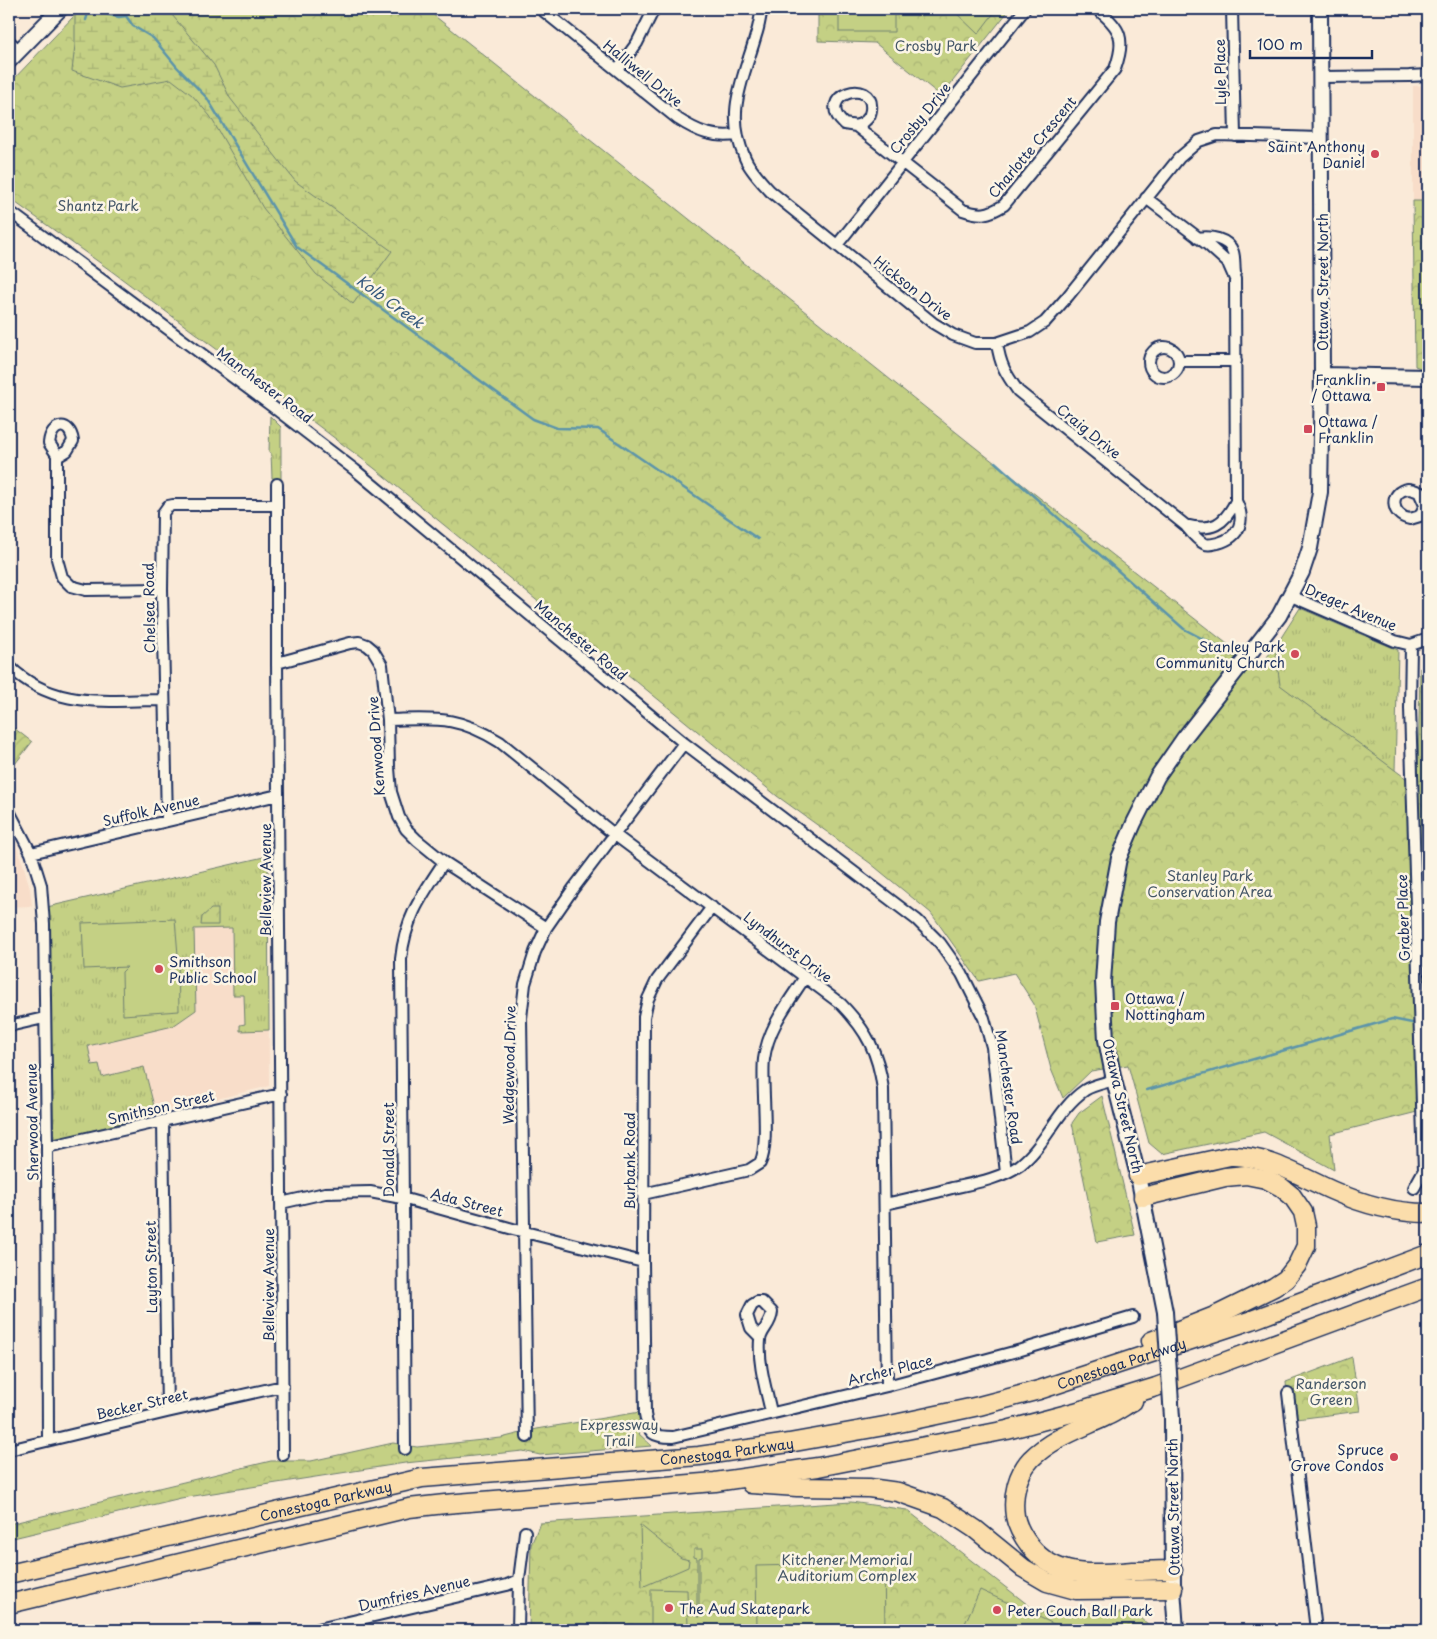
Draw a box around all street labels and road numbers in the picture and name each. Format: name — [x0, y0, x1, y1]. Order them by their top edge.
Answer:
street label: Halliwell Drive — [599, 34, 687, 112]
street label: Lyle Place — [1209, 39, 1231, 105]
street label: Crosby Drive — [884, 77, 956, 159]
street label: Charlotte Crescent — [983, 91, 1081, 202]
street label: Ottawa Street North — [1312, 213, 1333, 351]
street label: Hickson Drive — [869, 251, 957, 325]
street label: Manchester Road — [213, 342, 317, 428]
street label: Craig Drive — [1052, 398, 1126, 464]
street label: Chelsea Road — [138, 563, 160, 653]
street label: Dreger Avenue — [1302, 578, 1401, 636]
street label: Manchester Road — [530, 595, 632, 685]
street label: Kenwood Drive — [362, 695, 390, 797]
street label: Suffolk Avenue — [101, 789, 202, 831]
street label: Belleview Avenue — [255, 823, 276, 937]
street label: Graber Place — [1391, 874, 1415, 962]
street label: Lyndhurst Drive — [739, 907, 837, 987]
street label: Wedgewood Drive — [497, 1005, 521, 1125]
street label: Manchester Road — [991, 1028, 1027, 1146]
street label: Ottawa Street North — [1097, 1036, 1149, 1176]
street label: Sherwood Avenue — [20, 1063, 44, 1181]
street label: Smithson Street — [106, 1084, 217, 1129]
street label: Donald Street — [378, 1102, 399, 1198]
street label: Burbank Road — [619, 1112, 640, 1210]
street label: Ada Street — [428, 1182, 506, 1222]
street label: Layton Street — [140, 1220, 162, 1314]
street label: Belleview Avenue — [258, 1228, 279, 1342]
street label: Conestoga Parkway — [1054, 1332, 1188, 1394]
street label: Archer Place — [845, 1349, 935, 1391]
street label: Becker Street — [94, 1383, 190, 1425]
street label: Conestoga Parkway — [659, 1432, 795, 1470]
street label: Ottawa Street North — [1161, 1438, 1185, 1576]
street label: Conestoga Parkway — [258, 1475, 394, 1526]
street label: Dumfries Avenue — [356, 1570, 473, 1616]

